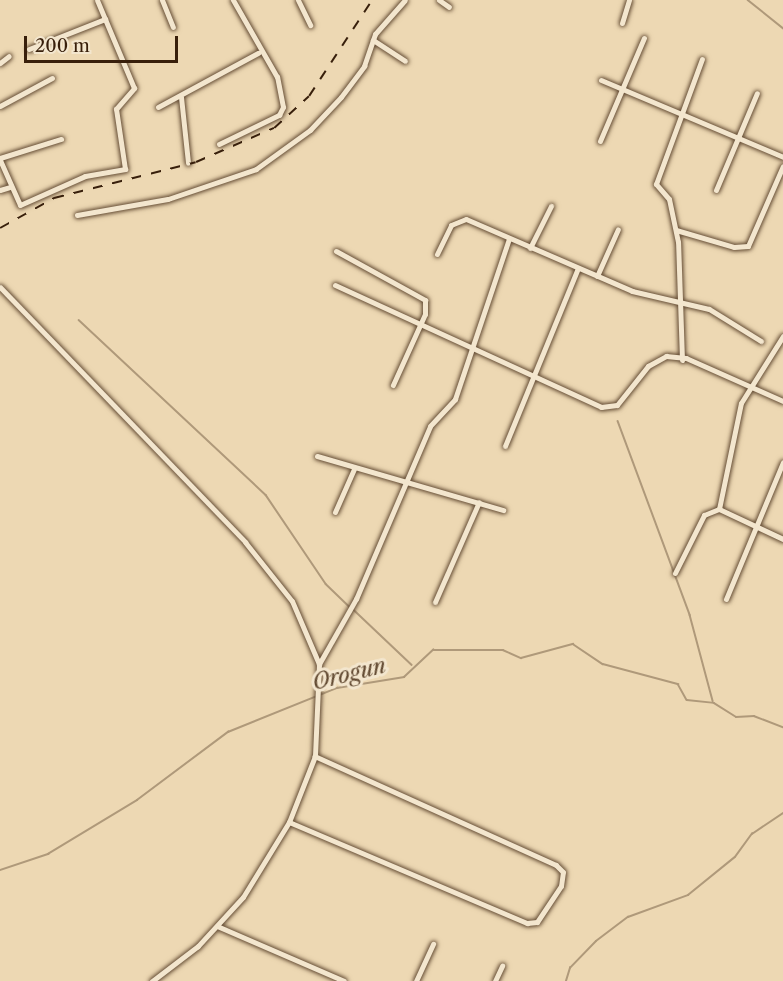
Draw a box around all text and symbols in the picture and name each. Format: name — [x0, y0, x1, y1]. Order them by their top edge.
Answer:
scale bar — [27, 24, 182, 62]
text: 200 m — [35, 35, 90, 57]
water label: Orogun — [309, 652, 389, 696]

